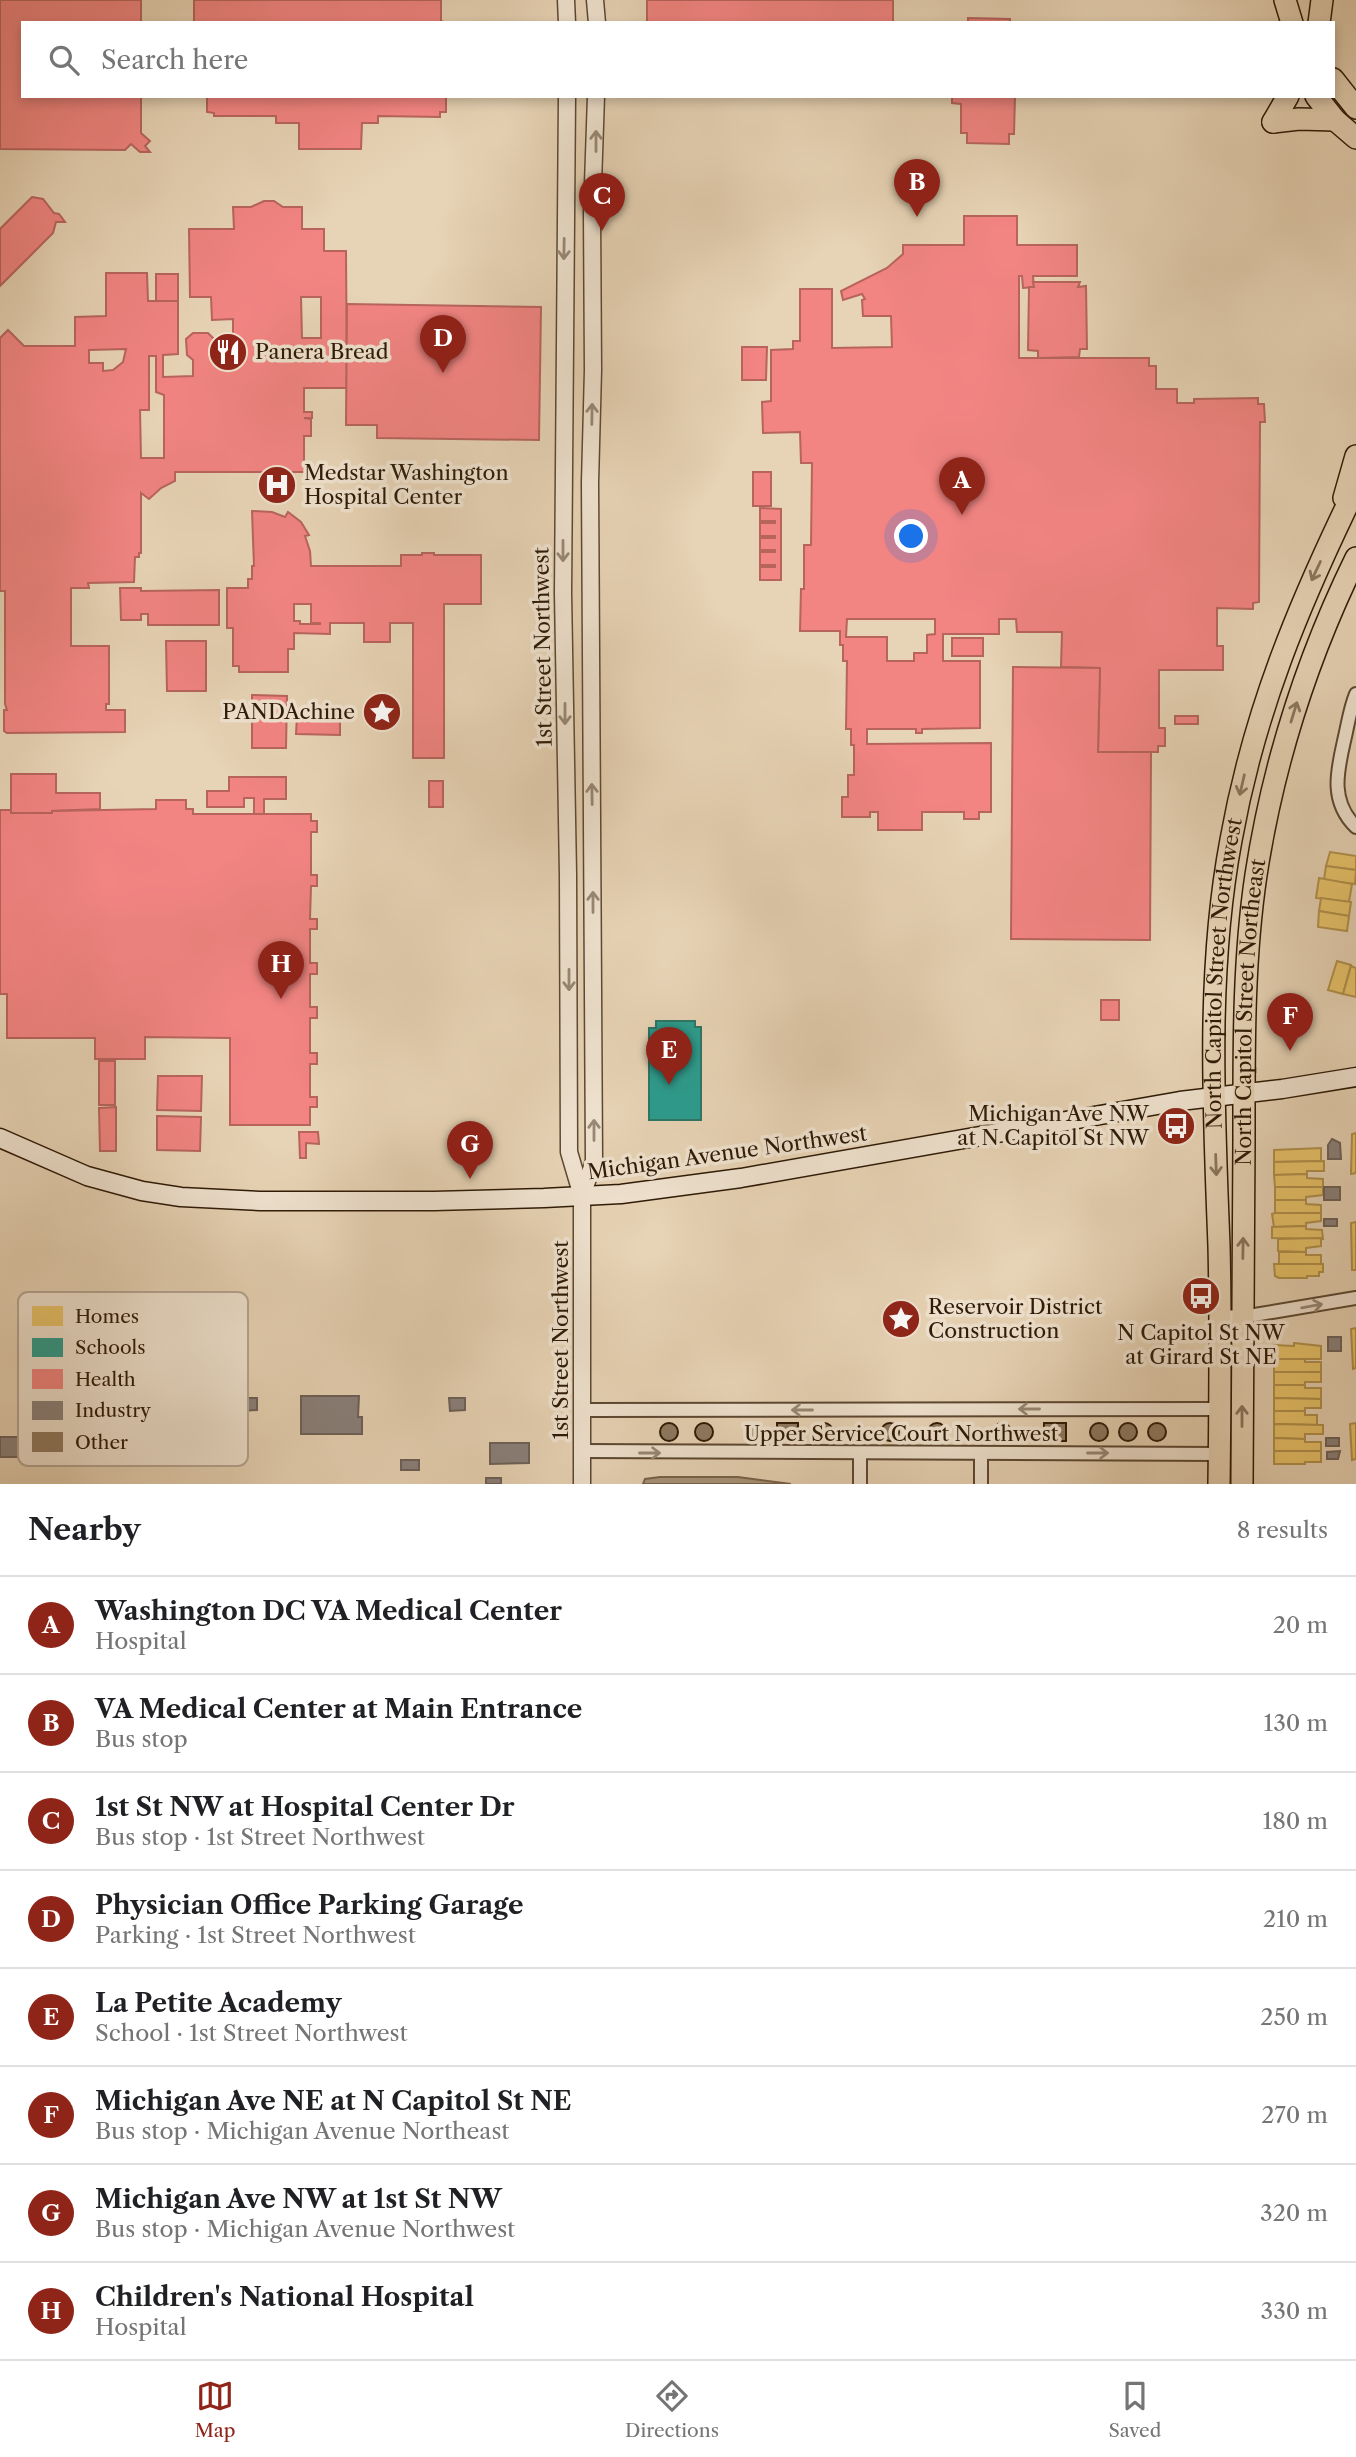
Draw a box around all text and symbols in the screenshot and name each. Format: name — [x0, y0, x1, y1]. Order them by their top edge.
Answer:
search box — [21, 21, 1335, 98]
icon: search — [45, 41, 83, 79]
text: Search here — [101, 44, 248, 76]
one-way arrow — [589, 130, 603, 153]
pin: B — [894, 159, 940, 217]
pin: C — [579, 173, 625, 231]
one-way arrow — [557, 237, 571, 260]
pin: D — [420, 315, 466, 373]
restaurant icon: Panera Bread — [207, 331, 249, 373]
place label: Panera Bread — [255, 339, 389, 364]
one-way arrow — [585, 402, 599, 425]
pin: A — [939, 457, 985, 515]
place label: Medstar Washington Hospital Center — [304, 460, 509, 509]
hospital icon: Medstar Washington Hospital Center — [256, 464, 298, 506]
your location — [894, 519, 928, 553]
one-way arrow — [556, 540, 570, 563]
street label: 1st Street Northwest — [528, 546, 557, 747]
one-way arrow — [1309, 560, 1322, 581]
place icon: PANDAchine — [361, 691, 403, 733]
place label: PANDAchine — [222, 699, 355, 724]
one-way arrow — [1288, 701, 1301, 723]
one-way arrow — [558, 702, 572, 725]
one-way arrow — [1235, 773, 1248, 796]
one-way arrow — [585, 783, 599, 806]
street label: North Capitol Street Northwest — [1201, 815, 1247, 1130]
street label: North Capitol Street Northeast — [1231, 856, 1270, 1166]
one-way arrow — [586, 891, 600, 914]
pin: H — [258, 941, 304, 999]
one-way arrow — [562, 968, 576, 991]
pin: F — [1267, 993, 1313, 1051]
pin: E — [646, 1027, 692, 1085]
place label: Michigan Ave NW at N Capitol St NW — [957, 1101, 1150, 1150]
bus stop icon: Michigan Ave NW at N Capitol St NW — [1155, 1105, 1197, 1147]
one-way arrow — [587, 1118, 601, 1141]
street label: Michigan Avenue Northwest — [586, 1120, 869, 1185]
pin: G — [447, 1121, 493, 1179]
one-way arrow — [1209, 1153, 1223, 1176]
one-way arrow — [1236, 1237, 1249, 1260]
street label: 1st Street Northwest — [548, 1240, 573, 1440]
bus stop icon: N Capitol St NW at Girard St NE — [1180, 1275, 1222, 1317]
legend — [18, 1292, 248, 1466]
place label: Reservoir District Construction — [928, 1294, 1103, 1343]
place icon: Reservoir District Construction — [880, 1298, 922, 1340]
one-way arrow — [1300, 1299, 1323, 1312]
text: Homes — [75, 1305, 139, 1328]
place label: N Capitol St NW at Girard St NE — [1117, 1320, 1286, 1369]
text: Schools — [75, 1336, 145, 1359]
text: Health — [75, 1368, 136, 1391]
text: Industry — [75, 1399, 151, 1422]
one-way arrow — [1018, 1402, 1041, 1416]
one-way arrow — [790, 1403, 813, 1417]
one-way arrow — [1235, 1405, 1249, 1428]
street label: Upper Service Court Northwest — [744, 1421, 1059, 1446]
text: Other — [75, 1431, 128, 1454]
one-way arrow — [638, 1446, 661, 1460]
one-way arrow — [1086, 1446, 1109, 1460]
text: Nearby — [28, 1511, 141, 1548]
text: 8 results — [1237, 1516, 1328, 1544]
text: Washington DC VA Medical Center — [95, 1595, 562, 1627]
text: A — [42, 1611, 60, 1639]
text: 20 m — [1273, 1611, 1328, 1639]
text: Hospital — [95, 1627, 187, 1655]
text: VA Medical Center at Main Entrance — [95, 1693, 582, 1725]
text: B — [42, 1709, 60, 1737]
text: 130 m — [1264, 1709, 1328, 1737]
text: Bus stop — [95, 1725, 188, 1753]
text: 1st St NW at Hospital Center Dr — [95, 1791, 515, 1823]
text: C — [42, 1807, 60, 1835]
text: 180 m — [1263, 1807, 1328, 1835]
text: Bus stop · 1st Street Northwest — [95, 1823, 425, 1851]
text: Physician Office Parking Garage — [95, 1889, 524, 1921]
text: D — [41, 1905, 61, 1933]
text: 210 m — [1263, 1905, 1328, 1933]
text: Parking · 1st Street Northwest — [95, 1921, 416, 1949]
text: La Petite Academy — [95, 1987, 341, 2019]
text: E — [43, 2003, 59, 2031]
text: 250 m — [1260, 2003, 1328, 2031]
text: School · 1st Street Northwest — [95, 2019, 408, 2047]
text: Michigan Ave NE at N Capitol St NE — [95, 2085, 572, 2117]
text: F — [43, 2101, 59, 2129]
text: 270 m — [1261, 2101, 1328, 2129]
text: Bus stop · Michigan Avenue Northeast — [95, 2117, 510, 2145]
text: Michigan Ave NW at 1st St NW — [95, 2183, 502, 2215]
text: G — [41, 2199, 61, 2227]
text: 320 m — [1260, 2199, 1328, 2227]
text: Bus stop · Michigan Avenue Northwest — [95, 2215, 515, 2243]
text: Children's National Hospital — [95, 2281, 474, 2313]
text: H — [41, 2297, 62, 2325]
text: 330 m — [1261, 2297, 1328, 2325]
text: Hospital — [95, 2313, 187, 2341]
tab: Map — [195, 2377, 236, 2442]
tab: Directions — [625, 2377, 719, 2442]
tab: Saved — [1108, 2377, 1161, 2442]

